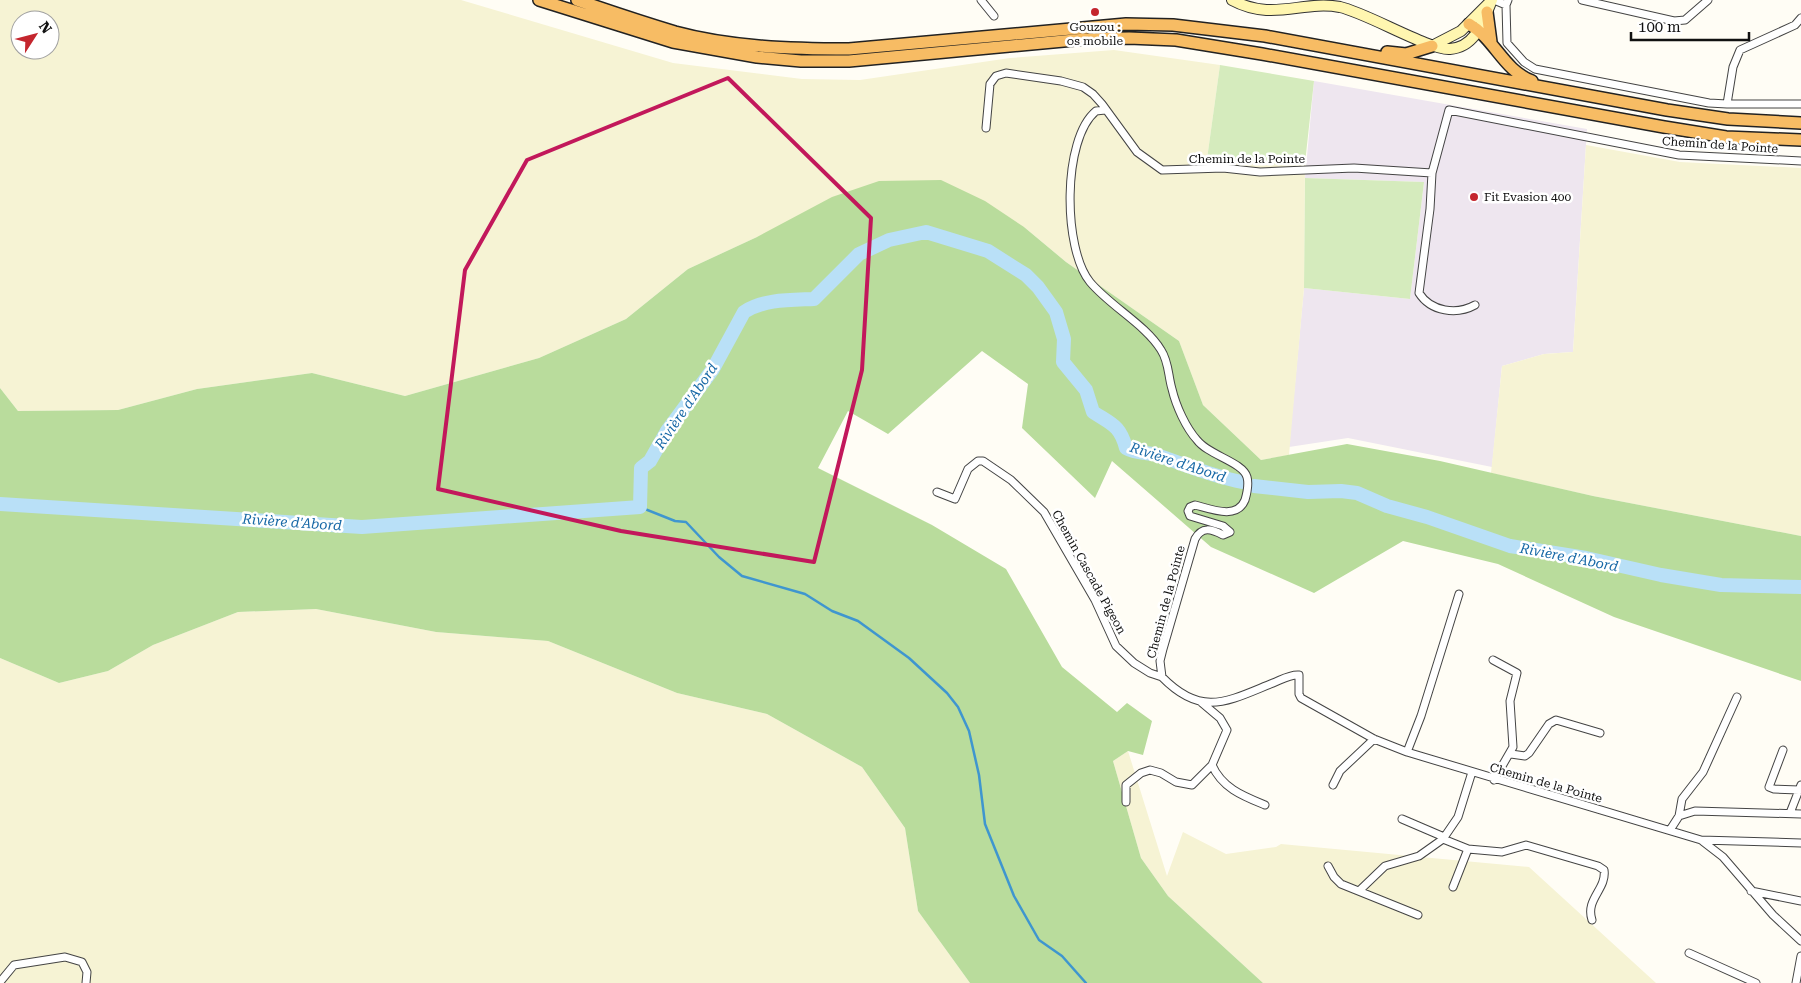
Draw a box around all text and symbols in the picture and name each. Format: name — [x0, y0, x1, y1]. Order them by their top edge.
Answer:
marker: Gouzou : os mobile — [1089, 6, 1101, 18]
north arrow — [10, 10, 60, 60]
scale bar — [1631, 10, 1748, 42]
text: N — [36, 18, 55, 37]
text: 100 m — [1638, 18, 1681, 36]
place label: Gouzou : os mobile — [1067, 20, 1124, 48]
street label: Chemin de la Pointe — [1661, 134, 1779, 156]
street label: Chemin de la Pointe — [1189, 152, 1306, 166]
place label: Fit Evasion 400 — [1484, 190, 1571, 204]
marker: Fit Evasion 400 — [1468, 191, 1480, 203]
water label: Rivière d'Abord — [651, 360, 721, 453]
water label: Rivière d'Abord — [1127, 439, 1228, 485]
street label: Chemin Cascade Pigeon — [1049, 508, 1129, 637]
water label: Rivière d'Abord — [241, 510, 343, 533]
water label: Rivière d'Abord — [1518, 539, 1620, 574]
street label: Chemin de la Pointe — [1144, 544, 1188, 660]
street label: Chemin de la Pointe — [1488, 760, 1604, 806]

